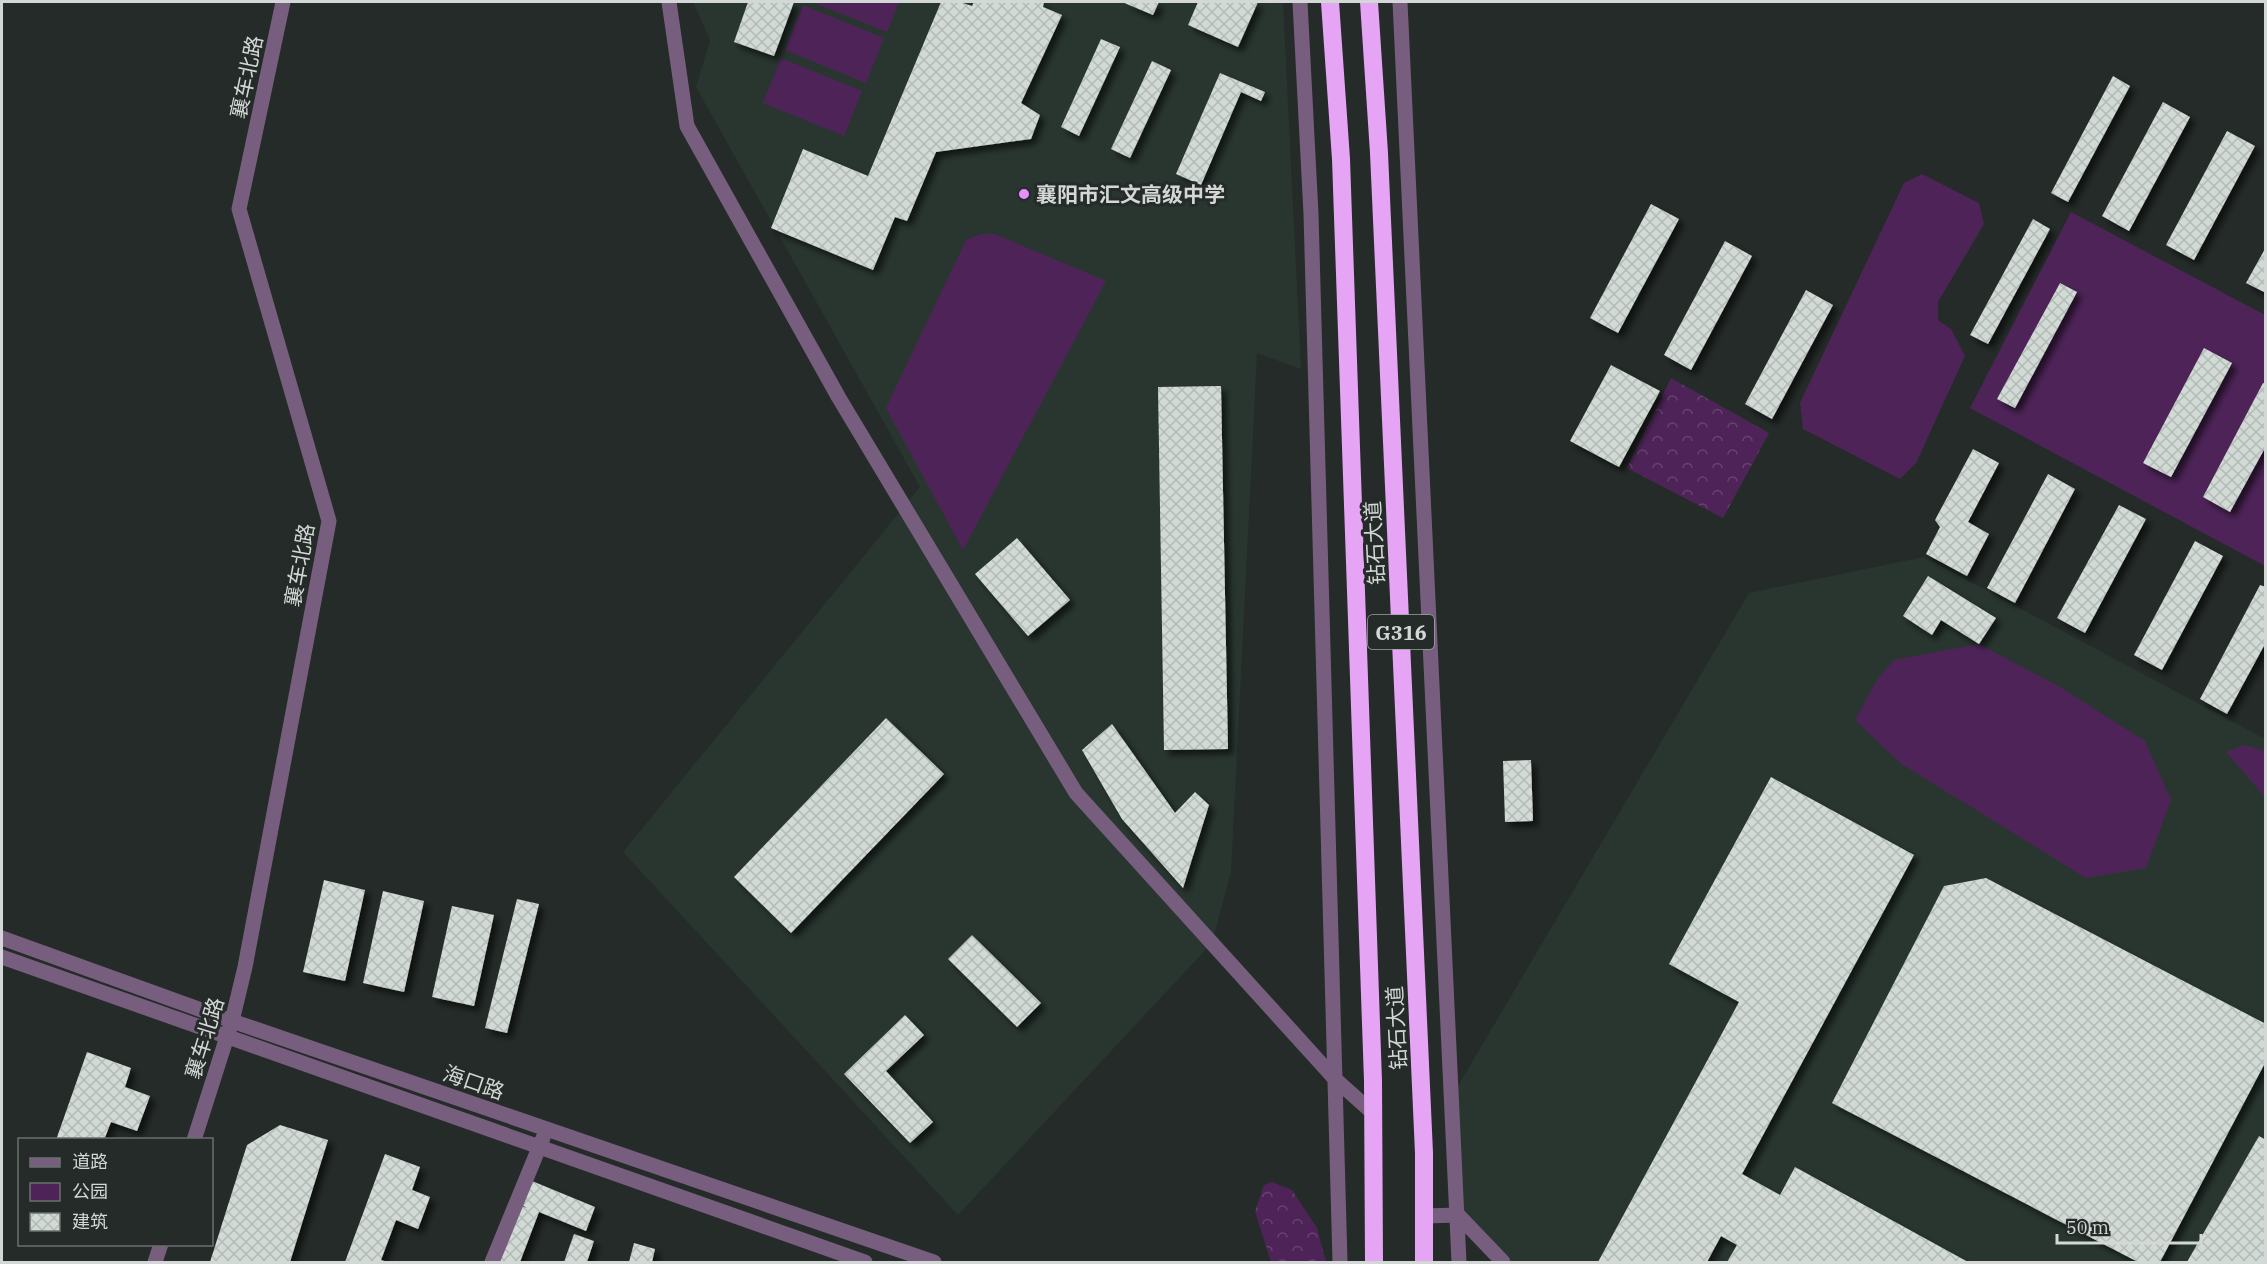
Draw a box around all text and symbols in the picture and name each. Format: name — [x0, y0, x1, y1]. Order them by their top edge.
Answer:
street label: 襄车北路 — [224, 33, 268, 121]
place label: 襄阳市汇文高级中学 — [1036, 180, 1225, 208]
marker: 襄阳市汇文高级中学 — [1017, 187, 1031, 201]
street label: 钻石大道 — [1358, 500, 1390, 586]
street label: 襄车北路 — [278, 521, 320, 609]
road number: G316 — [1368, 615, 1434, 649]
street label: 钻石大道 — [1380, 985, 1412, 1071]
street label: 襄车北路 — [178, 994, 230, 1082]
street label: 海口路 — [440, 1059, 508, 1105]
legend — [18, 1138, 213, 1246]
text: 道路 — [72, 1150, 108, 1173]
text: 公园 — [72, 1180, 108, 1203]
scale bar — [2057, 1207, 2201, 1245]
text: 建筑 — [72, 1210, 108, 1233]
text: 50 m — [2066, 1216, 2109, 1239]

